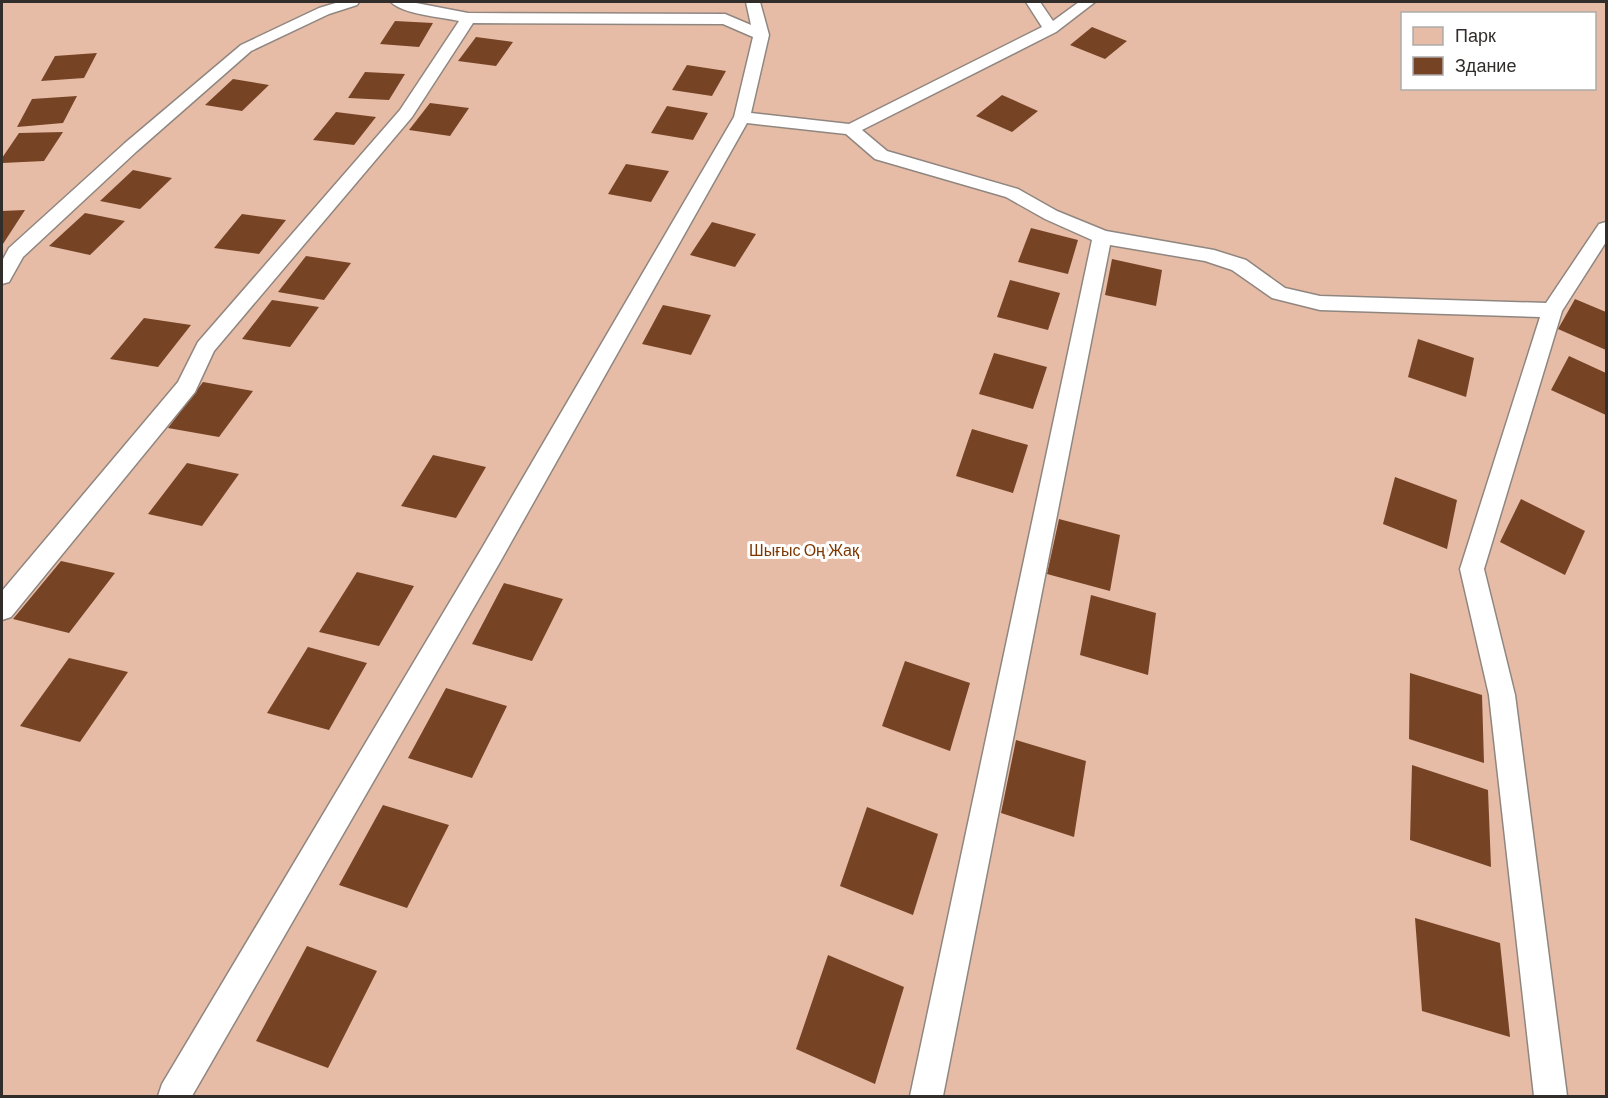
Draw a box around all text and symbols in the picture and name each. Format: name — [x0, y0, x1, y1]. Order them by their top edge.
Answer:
legend — [1401, 12, 1596, 90]
text: Парк — [1455, 24, 1496, 46]
text: Здание — [1455, 54, 1516, 76]
park label: Шығыс Оң Жақ — [749, 540, 860, 559]

